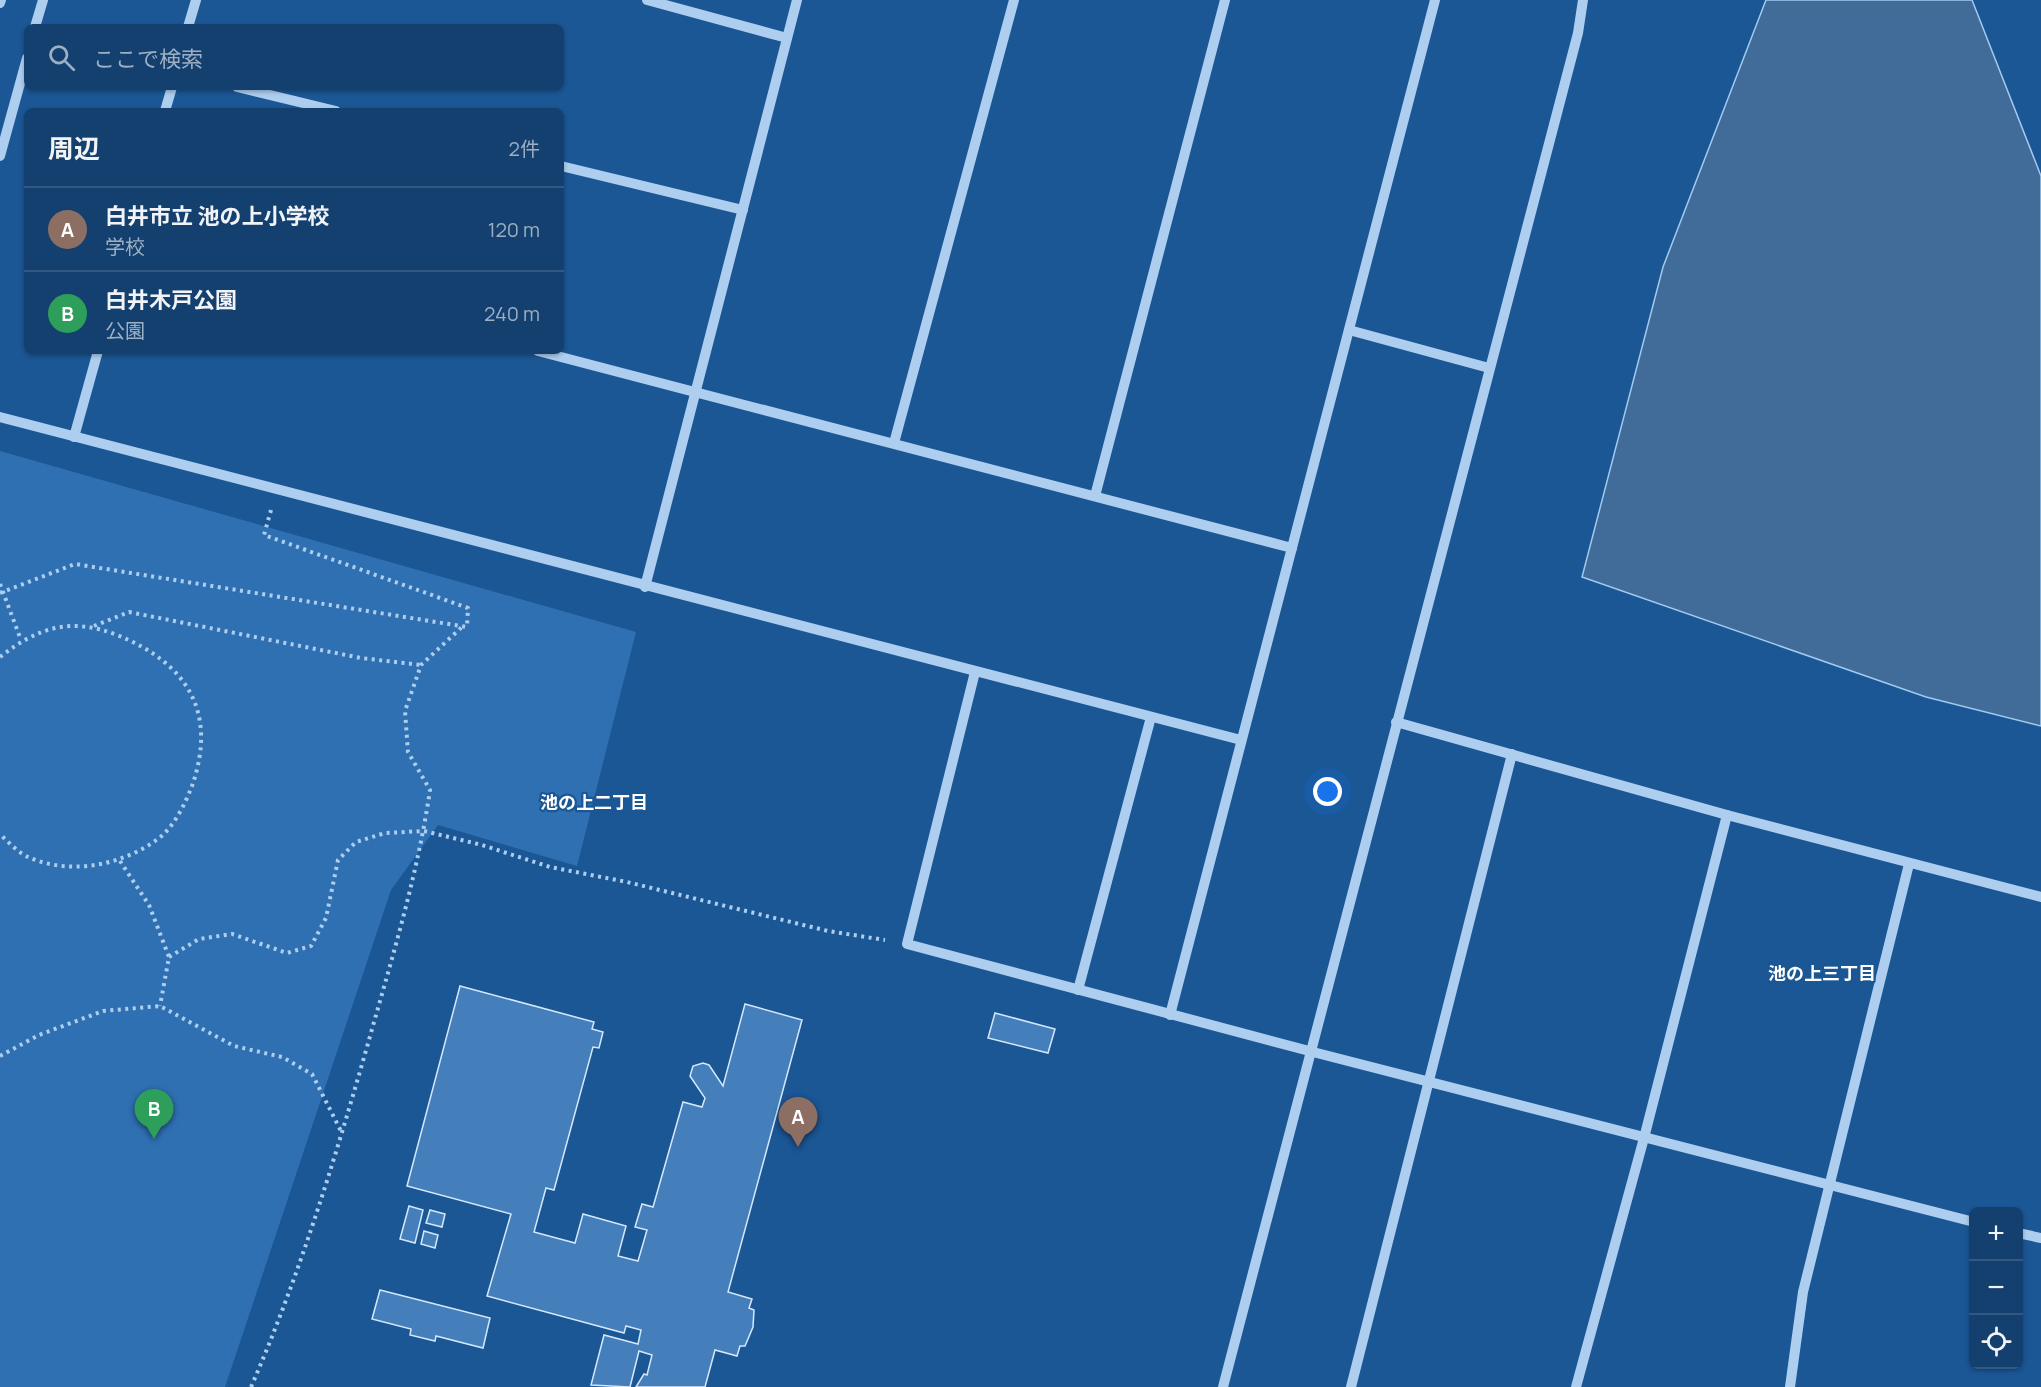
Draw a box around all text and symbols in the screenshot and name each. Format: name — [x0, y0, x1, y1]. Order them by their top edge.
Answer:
search box — [24, 24, 564, 90]
icon: search — [45, 41, 78, 74]
text: ここで検索 — [93, 44, 203, 74]
text: 周辺 — [48, 130, 100, 166]
text: 2件 — [509, 135, 540, 162]
text: 白井市立 池の上小学校 — [105, 201, 329, 231]
text: A — [61, 216, 74, 243]
text: 120 m — [488, 216, 540, 243]
text: 学校 — [105, 233, 145, 260]
text: 白井木戸公園 — [105, 285, 237, 315]
text: B — [61, 300, 74, 327]
text: 240 m — [484, 300, 540, 327]
text: 公園 — [105, 317, 145, 344]
your location — [1313, 777, 1342, 806]
district label: 池の上二丁目 — [540, 790, 648, 814]
district label: 池の上三丁目 — [1768, 961, 1876, 985]
pin: B — [134, 1090, 174, 1139]
pin: A — [778, 1098, 818, 1147]
map controls — [1969, 1207, 2023, 1369]
button: + — [1969, 1207, 2023, 1261]
button: − — [1969, 1261, 2023, 1315]
button: locate — [1969, 1315, 2023, 1369]

